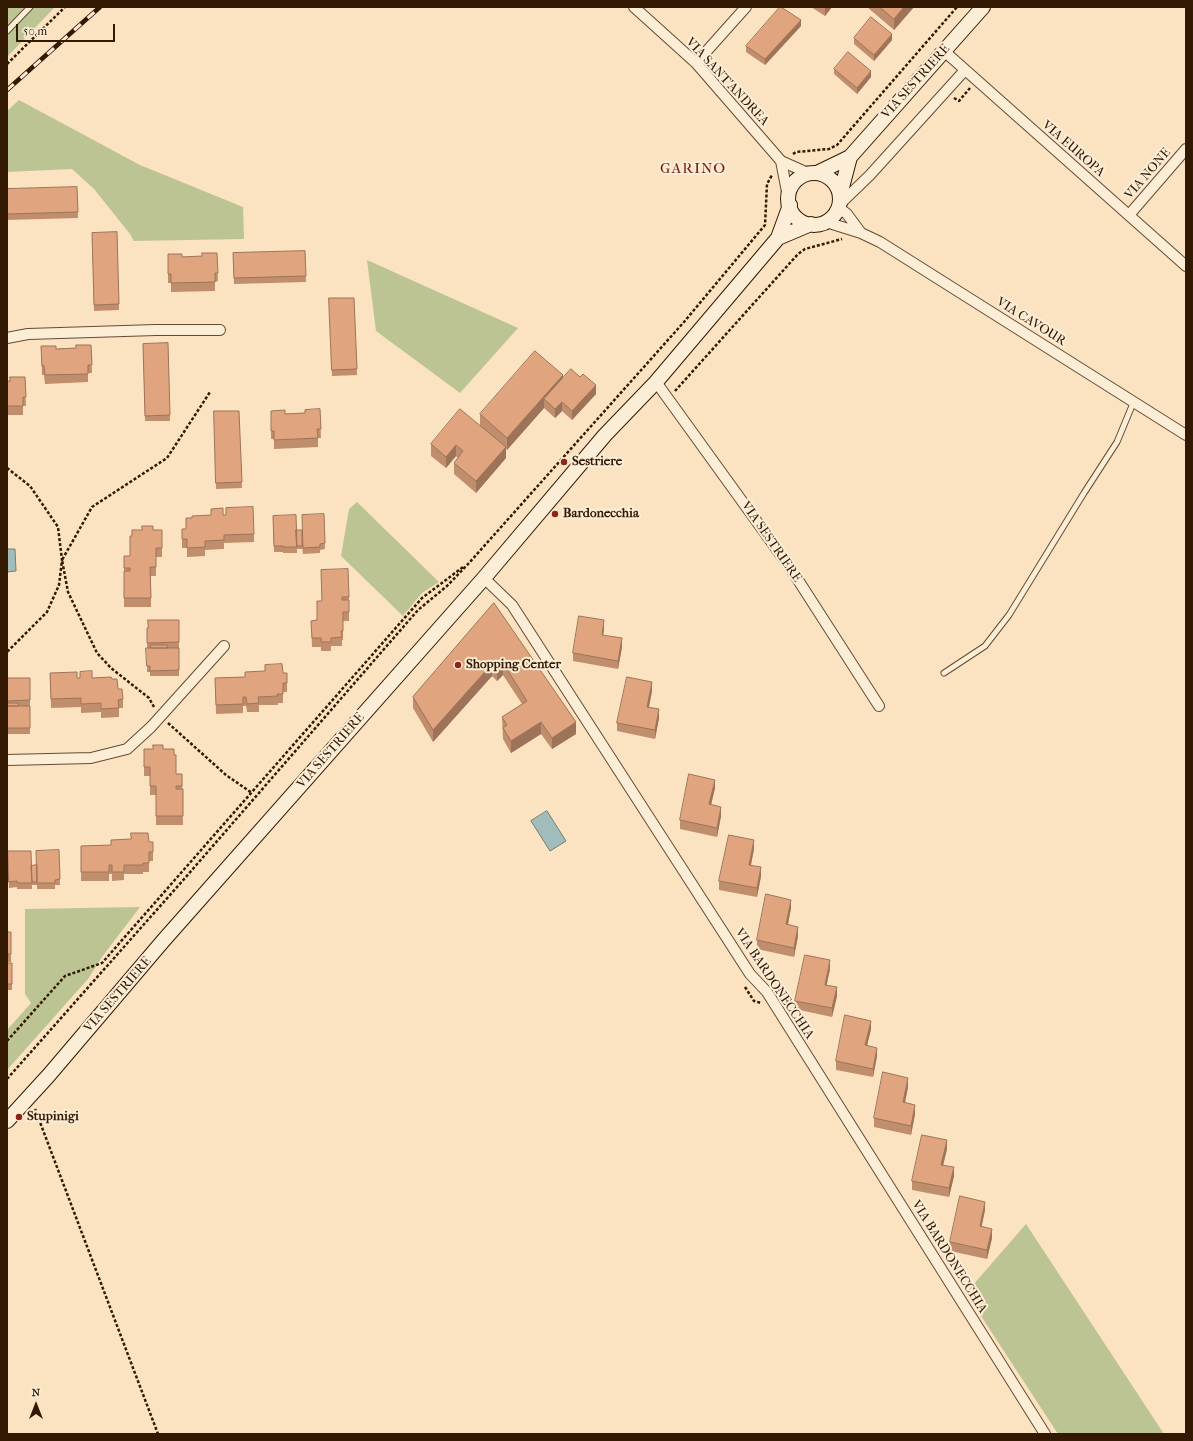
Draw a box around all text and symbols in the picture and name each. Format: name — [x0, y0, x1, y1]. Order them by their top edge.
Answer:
scale bar — [18, 16, 117, 42]
text: 50 m — [23, 24, 47, 38]
street label: VIA SANT'ANDREA — [682, 35, 772, 129]
street label: VIA SESTRIERE — [879, 42, 953, 122]
street label: VIA EUROPA — [1039, 118, 1107, 180]
street label: VIA NONE — [1122, 145, 1174, 203]
district label: GARINO — [660, 160, 726, 178]
street label: VIA CAVOUR — [993, 294, 1069, 350]
place label: Sestriere — [572, 454, 622, 470]
marker: Sestriere — [559, 457, 569, 467]
street label: VIA SESTRIERE — [737, 499, 805, 585]
place label: Bardonecchia — [563, 506, 639, 522]
marker: Bardonecchia — [550, 509, 560, 519]
place label: Shopping Center — [466, 657, 561, 673]
marker: Shopping Center — [453, 660, 463, 670]
street label: VIA SESTRIERE — [294, 710, 368, 792]
street label: VIA BARDONECCHIA — [731, 926, 817, 1042]
street label: VIA SESTRIERE — [81, 954, 155, 1036]
place label: Stupinigi — [27, 1109, 79, 1125]
marker: Stupinigi — [14, 1112, 24, 1122]
street label: VIA BARDONECCHIA — [908, 1198, 990, 1316]
north arrow — [16, 1385, 56, 1425]
text: N — [32, 1386, 40, 1399]

